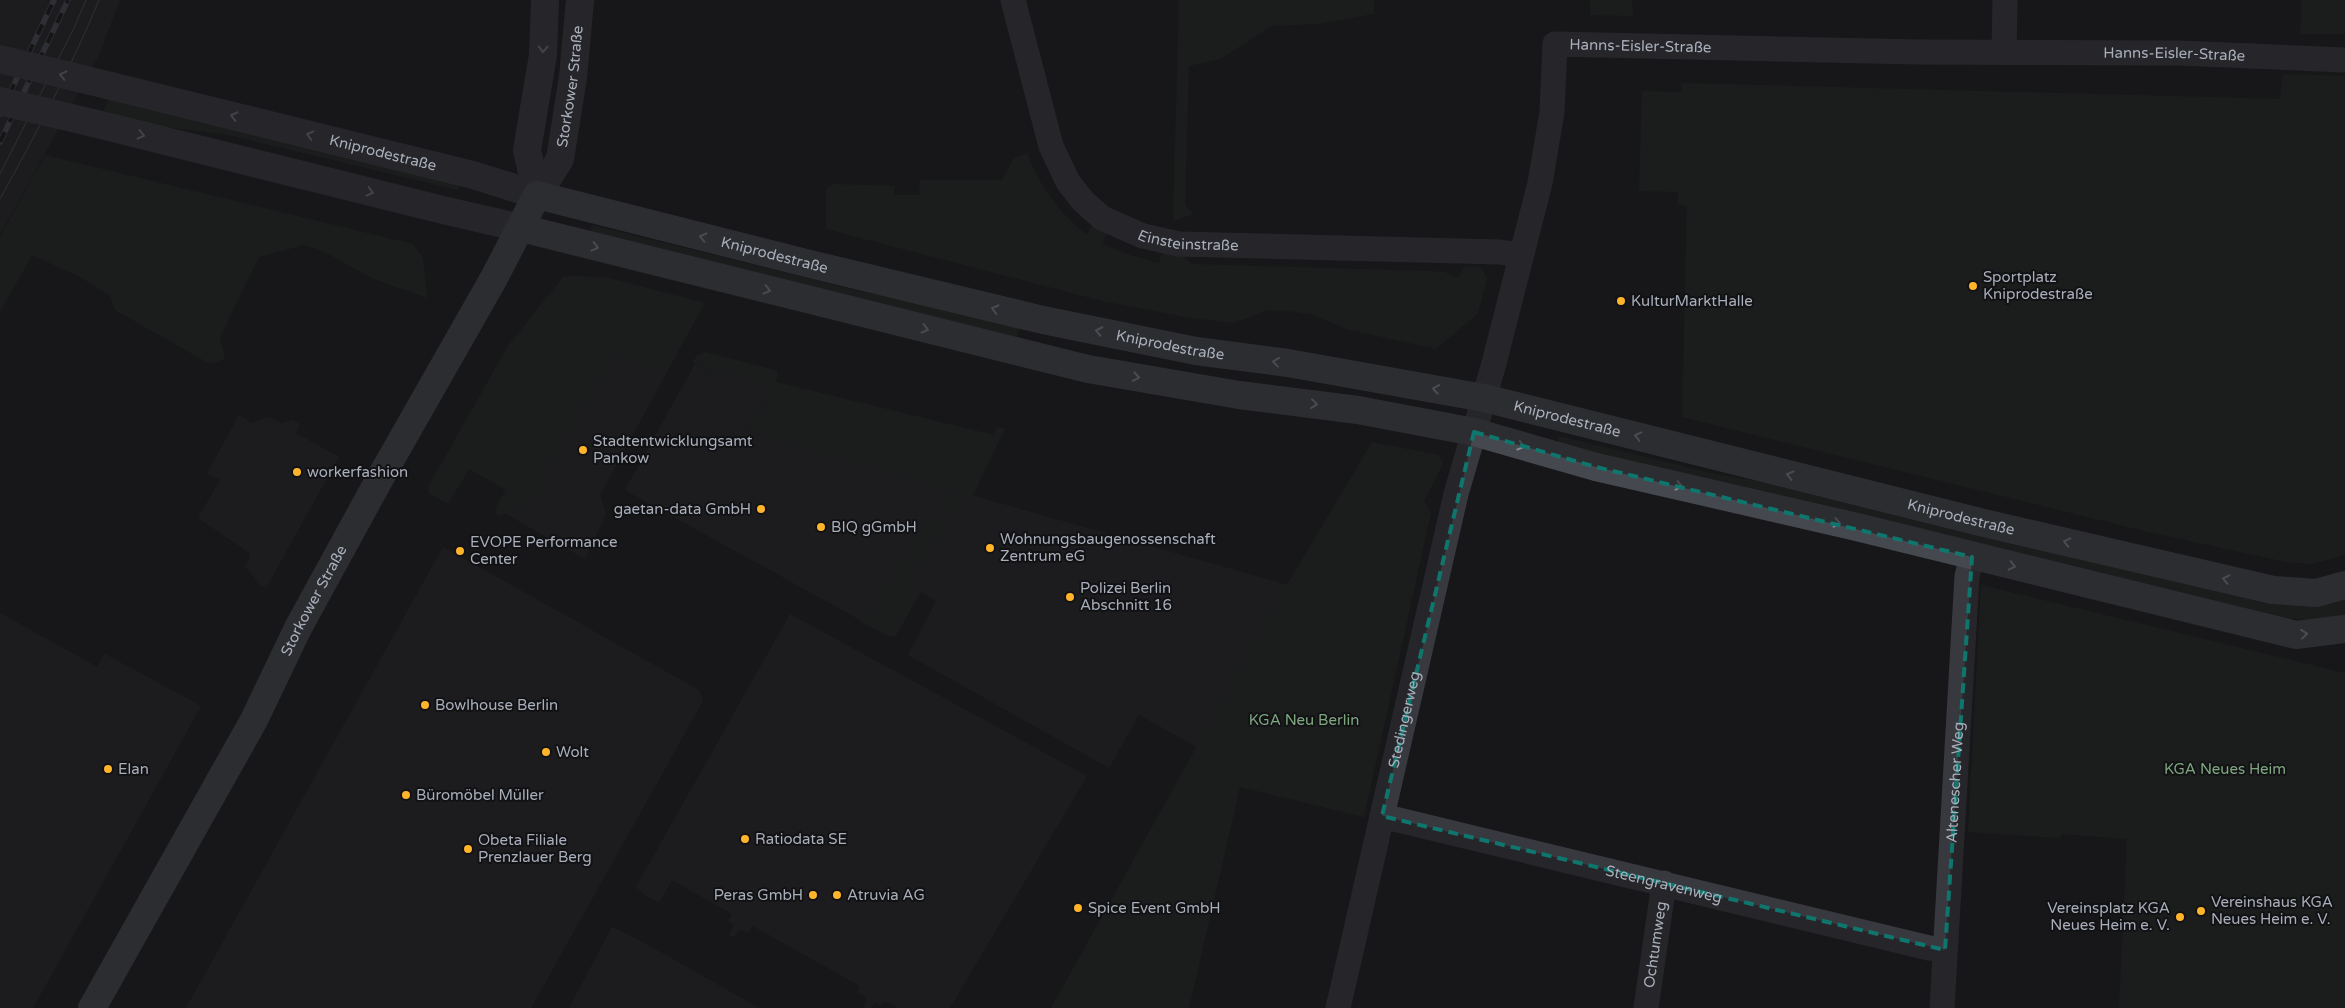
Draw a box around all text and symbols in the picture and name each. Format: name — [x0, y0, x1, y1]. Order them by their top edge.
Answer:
street label: Storkower Straße — [553, 25, 587, 149]
street label: Hanns-Eisler-Straße — [1569, 35, 1712, 56]
street label: Hanns-Eisler-Straße — [2103, 44, 2246, 65]
one-way arrow — [537, 45, 548, 53]
one-way arrow — [59, 70, 68, 81]
one-way arrow — [230, 111, 239, 122]
one-way arrow — [136, 129, 145, 140]
one-way arrow — [305, 130, 314, 141]
street label: Kniprodestraße — [327, 131, 438, 175]
one-way arrow — [365, 186, 374, 197]
street label: Einsteinstraße — [1135, 226, 1239, 254]
one-way arrow — [699, 232, 708, 243]
street label: Kniprodestraße — [719, 233, 830, 277]
one-way arrow — [591, 241, 600, 252]
place label: Sportplatz Kniprodestraße — [1983, 268, 2093, 303]
marker: Sportplatz Kniprodestraße — [1967, 280, 1979, 292]
one-way arrow — [763, 284, 772, 295]
place label: KulturMarktHalle — [1631, 292, 1753, 310]
marker: KulturMarktHalle — [1615, 295, 1627, 307]
one-way arrow — [991, 304, 1000, 315]
one-way arrow — [920, 323, 929, 334]
street label: Kniprodestraße — [1115, 326, 1225, 364]
one-way arrow — [1094, 327, 1103, 337]
one-way arrow — [1272, 357, 1280, 368]
one-way arrow — [1132, 372, 1141, 382]
one-way arrow — [1432, 385, 1441, 395]
street label: Kniprodestraße — [1512, 397, 1623, 441]
one-way arrow — [1311, 398, 1319, 409]
one-way arrow — [1633, 431, 1642, 442]
place label: Stadtentwicklungsamt Pankow — [593, 432, 753, 467]
one-way arrow — [1517, 440, 1525, 450]
marker: Stadtentwicklungsamt Pankow — [577, 444, 589, 456]
place label: workerfashion — [307, 463, 408, 481]
marker: workerfashion — [291, 466, 303, 478]
one-way arrow — [1786, 470, 1795, 481]
one-way arrow — [1674, 480, 1683, 491]
street label: Kniprodestraße — [1906, 495, 2016, 539]
place label: gaetan-data GmbH — [614, 500, 751, 518]
marker: gaetan-data GmbH — [755, 503, 767, 515]
one-way arrow — [1833, 517, 1842, 528]
place label: BIQ gGmbH — [831, 518, 917, 536]
marker: BIQ gGmbH — [815, 521, 827, 533]
place label: Wohnungsbaugenossenschaft Zentrum eG — [1000, 530, 1216, 565]
place label: EVOPE Performance Center — [470, 533, 618, 568]
one-way arrow — [2063, 538, 2072, 548]
street label: Storkower Straße — [277, 542, 351, 659]
marker: Wohnungsbaugenossenschaft Zentrum eG — [984, 542, 996, 554]
marker: EVOPE Performance Center — [454, 545, 466, 557]
one-way arrow — [2007, 560, 2016, 571]
one-way arrow — [2221, 574, 2230, 585]
place label: Polizei Berlin Abschnitt 16 — [1080, 579, 1172, 614]
marker: Polizei Berlin Abschnitt 16 — [1064, 591, 1076, 603]
one-way arrow — [2300, 628, 2308, 639]
street label: Stedingerweg — [1384, 669, 1424, 770]
place label: Bowlhouse Berlin — [435, 696, 558, 714]
marker: Bowlhouse Berlin — [419, 699, 431, 711]
park label: KGA Neu Berlin — [1249, 711, 1359, 729]
street label: Altenescher Weg — [1943, 721, 1968, 844]
place label: Wolt — [556, 743, 589, 761]
marker: Wolt — [540, 746, 552, 758]
place label: Elan — [118, 760, 149, 778]
park label: KGA Neues Heim — [2164, 760, 2286, 778]
marker: Elan — [102, 763, 114, 775]
place label: Büromöbel Müller — [416, 786, 544, 804]
marker: Büromöbel Müller — [400, 789, 412, 801]
place label: Ratiodata SE — [755, 830, 847, 848]
place label: Obeta Filiale Prenzlauer Berg — [478, 831, 592, 866]
marker: Ratiodata SE — [739, 833, 751, 845]
marker: Obeta Filiale Prenzlauer Berg — [462, 843, 474, 855]
street label: Steengravenweg — [1604, 861, 1724, 907]
place label: Peras GmbH — [714, 886, 803, 904]
place label: Atruvia AG — [847, 886, 925, 904]
marker: Peras GmbH — [807, 889, 819, 901]
marker: Atruvia AG — [831, 889, 843, 901]
place label: Vereinshaus KGA Neues Heim e. V. — [2211, 893, 2333, 928]
place label: Spice Event GmbH — [1088, 899, 1221, 917]
place label: Vereinsplatz KGA Neues Heim e. V. — [2047, 899, 2170, 934]
street label: Ochtumweg — [1640, 900, 1670, 989]
marker: Spice Event GmbH — [1072, 902, 1084, 914]
marker: Vereinshaus KGA Neues Heim e. V. — [2195, 905, 2207, 917]
marker: Vereinsplatz KGA Neues Heim e. V. — [2174, 911, 2186, 923]

